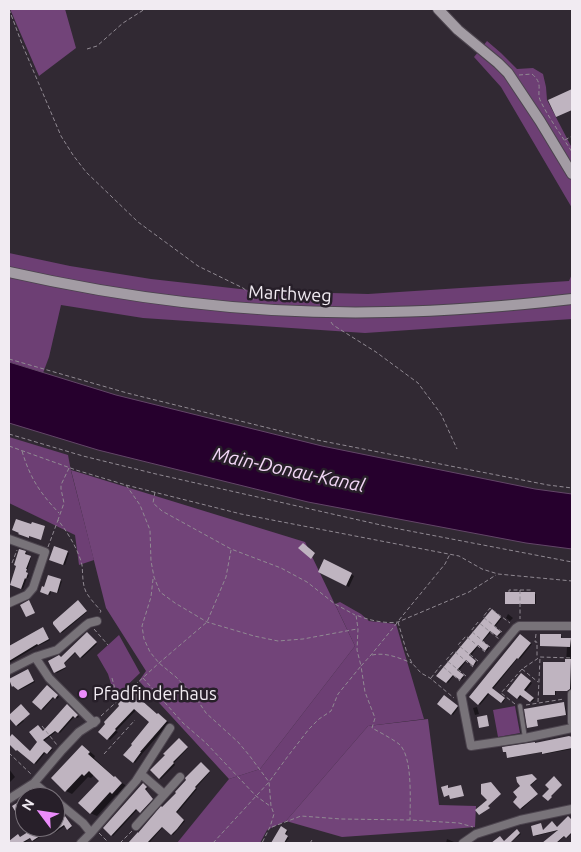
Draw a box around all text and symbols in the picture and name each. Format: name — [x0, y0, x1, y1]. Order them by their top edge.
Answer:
street label: Marthweg — [248, 281, 332, 307]
water label: Main-Donau-Kanal — [211, 443, 367, 497]
place label: Pfadfinderhaus — [93, 683, 217, 705]
marker: Pfadfinderhaus — [77, 688, 89, 700]
north arrow — [15, 787, 65, 837]
text: N — [18, 796, 38, 813]

